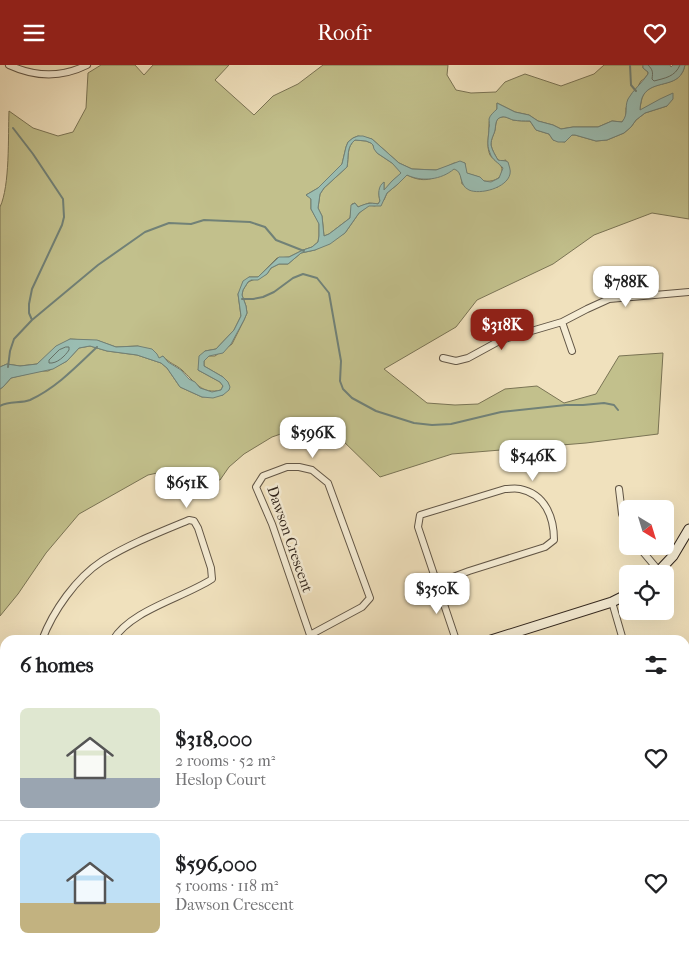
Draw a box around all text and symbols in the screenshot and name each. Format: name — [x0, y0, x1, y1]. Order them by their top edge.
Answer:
icon: menu — [20, 19, 48, 47]
icon: heart — [641, 19, 669, 47]
text: Roofr — [317, 20, 372, 46]
pin: $788K — [591, 265, 661, 308]
text: $788K — [604, 272, 648, 291]
pin: $318K — [467, 309, 537, 351]
text: $318K — [482, 315, 522, 334]
pin: $596K — [278, 417, 348, 459]
text: $596K — [291, 423, 335, 442]
pin: $546K — [498, 439, 568, 482]
text: $546K — [510, 446, 556, 465]
pin: $651K — [152, 467, 222, 509]
text: $651K — [166, 473, 208, 492]
street label: Dawson Crescent — [263, 483, 317, 595]
north arrow — [619, 500, 674, 555]
map controls — [619, 500, 674, 620]
button: locate — [619, 565, 674, 620]
pin: $350K — [402, 573, 472, 615]
text: $350K — [416, 579, 458, 598]
icon: filters — [642, 651, 670, 679]
text: 6 homes — [20, 653, 94, 677]
text: $318,000 — [175, 727, 252, 751]
icon: home — [60, 728, 120, 788]
icon: heart — [642, 744, 670, 772]
text: 2 rooms · 52 m² — [175, 751, 275, 770]
text: Heslop Court — [175, 770, 266, 789]
text: $596,000 — [175, 852, 257, 876]
icon: home — [60, 853, 120, 913]
icon: heart — [642, 869, 670, 897]
text: 5 rooms · 118 m² — [175, 876, 278, 895]
text: Dawson Crescent — [175, 895, 294, 914]

